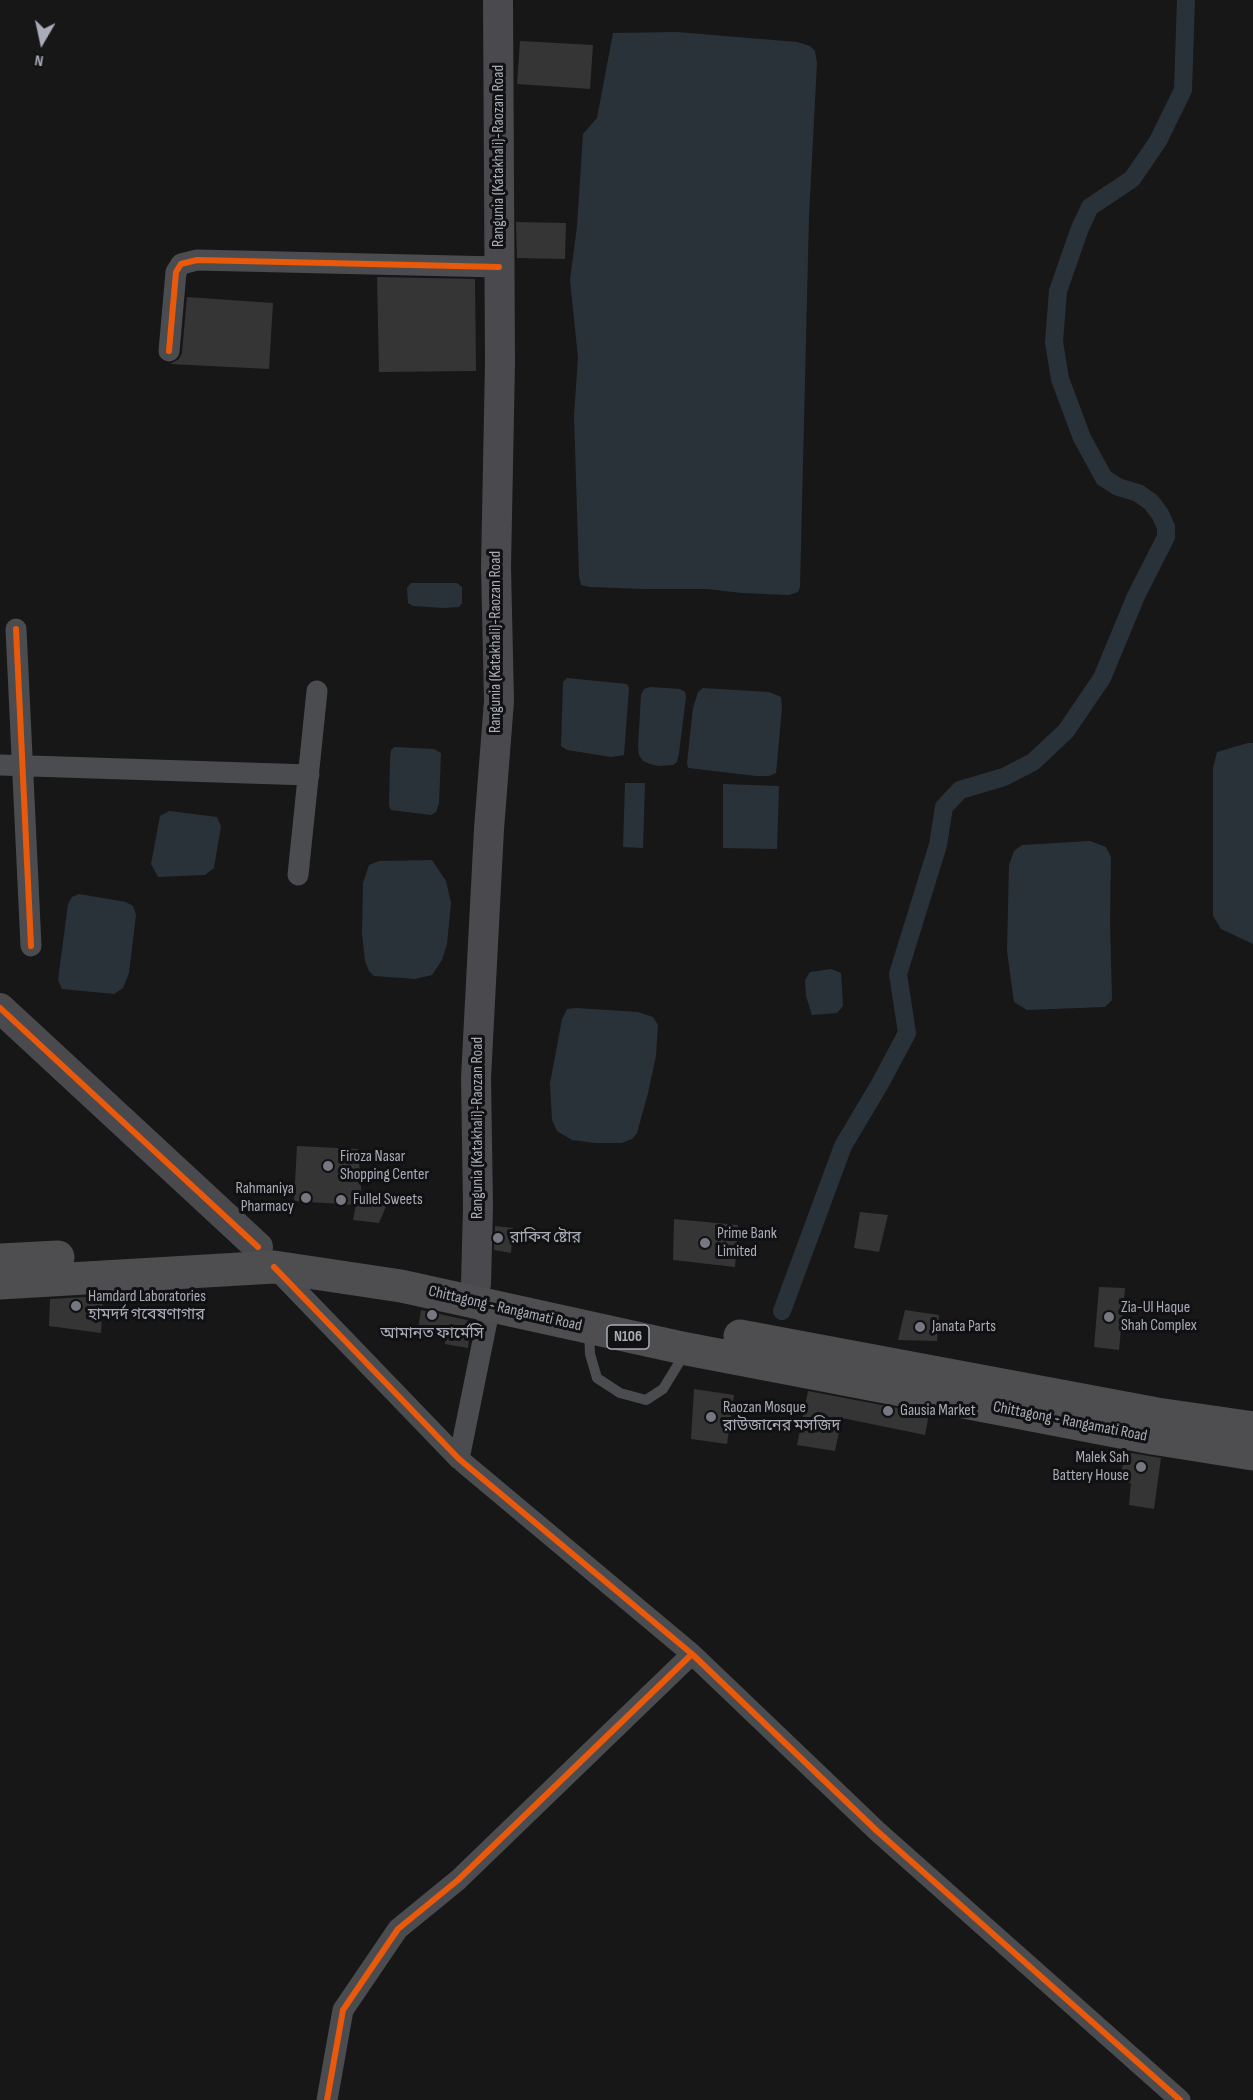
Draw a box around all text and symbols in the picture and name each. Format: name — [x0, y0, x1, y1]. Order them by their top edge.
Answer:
north arrow — [12, 12, 72, 72]
text: N — [33, 50, 45, 70]
street label: Rangunia (Katakhali)-Raozan Road — [489, 65, 509, 247]
street label: Rangunia (Katakhali)-Raozan Road — [486, 551, 506, 733]
street label: Rangunia (Katakhali)-Raozan Road — [468, 1037, 488, 1219]
place label: Firoza Nasar Shopping Center — [340, 1147, 429, 1185]
marker: Firoza Nasar Shopping Center — [321, 1159, 335, 1173]
place label: Rahmaniya Pharmacy — [235, 1179, 294, 1217]
place label: Fullel Sweets — [353, 1190, 423, 1210]
marker: Rahmaniya Pharmacy — [299, 1191, 313, 1205]
marker: Fullel Sweets — [334, 1193, 348, 1207]
place label: Prime Bank Limited — [717, 1224, 777, 1262]
place label: রাকিব ষ্টোর — [510, 1228, 581, 1248]
marker: রাকিব ষ্টোর — [491, 1231, 505, 1245]
marker: Prime Bank Limited — [698, 1236, 712, 1250]
street label: Chittagong - Rangamati Road — [427, 1282, 583, 1336]
place label: Hamdard Laboratories হামদর্দ গবেষণাগার — [88, 1287, 206, 1325]
place label: Zia-Ul Haque Shah Complex — [1121, 1298, 1197, 1336]
marker: Hamdard Laboratories হামদর্দ গবেষণাগার — [69, 1299, 83, 1313]
marker: আমানত ফার্মেসি — [425, 1308, 439, 1322]
marker: Zia-Ul Haque Shah Complex — [1102, 1310, 1116, 1324]
place label: Janata Parts — [932, 1317, 996, 1337]
marker: Janata Parts — [913, 1320, 927, 1334]
place label: আমানত ফার্মেসি — [380, 1324, 484, 1344]
road number: N106 — [607, 1325, 649, 1349]
place label: Raozan Mosque রাউজানের মসজিদ — [723, 1398, 840, 1436]
street label: Chittagong - Rangamati Road — [991, 1398, 1149, 1446]
place label: Gausia Market — [900, 1401, 976, 1421]
marker: Gausia Market — [881, 1404, 895, 1418]
marker: Raozan Mosque রাউজানের মসজিদ — [704, 1410, 718, 1424]
place label: Malek Sah Battery House — [1053, 1448, 1129, 1486]
marker: Malek Sah Battery House — [1134, 1460, 1148, 1474]

